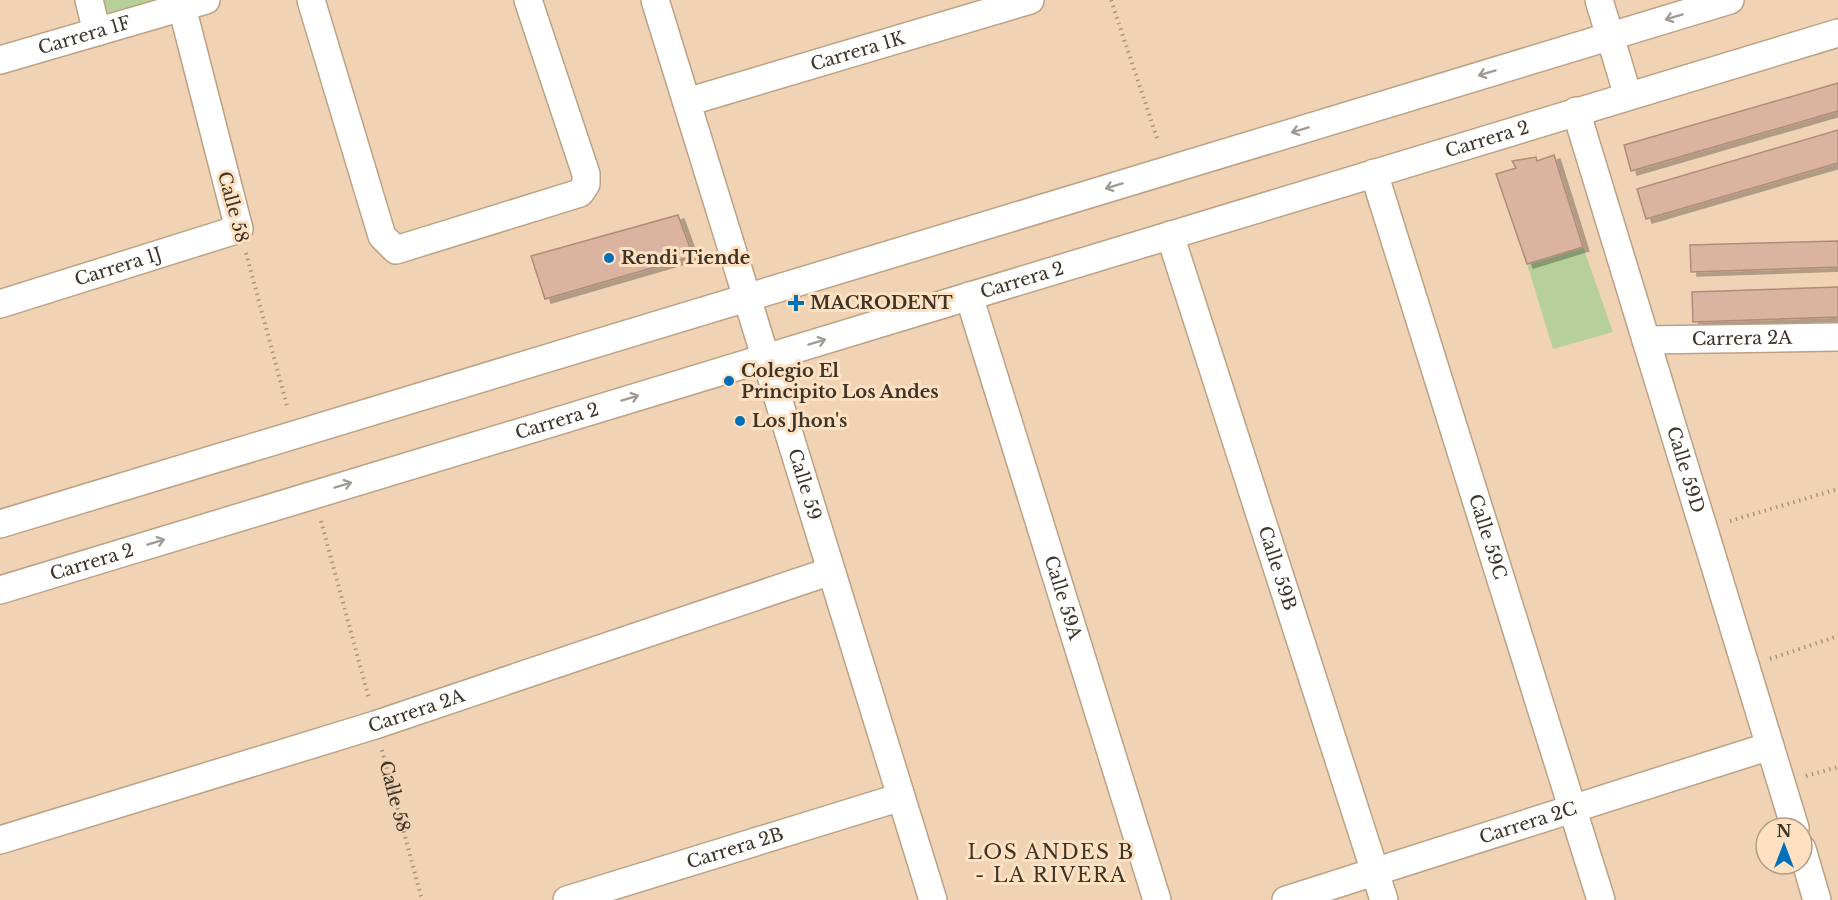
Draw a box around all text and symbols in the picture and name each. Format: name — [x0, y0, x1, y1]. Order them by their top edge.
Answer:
street label: Carrera 1F — [36, 11, 133, 59]
one-way arrow — [1665, 12, 1684, 23]
street label: Carrera 1K — [808, 27, 908, 76]
one-way arrow — [1478, 68, 1497, 79]
street label: Carrera 2 — [1443, 116, 1532, 162]
one-way arrow — [1291, 125, 1310, 136]
street label: Calle 58 — [213, 169, 253, 245]
one-way arrow — [1105, 181, 1124, 192]
street label: Carrera 1J — [72, 243, 165, 291]
place label: Rendi Tiende — [621, 247, 750, 269]
marker: Rendi Tiende — [602, 251, 616, 265]
street label: Carrera 2 — [978, 257, 1067, 303]
place label: MACRODENT — [810, 292, 953, 314]
marker: MACRODENT — [787, 294, 805, 312]
street label: Carrera 2A — [1692, 327, 1793, 350]
one-way arrow — [807, 336, 826, 347]
place label: Colegio El Principito Los Andes — [741, 360, 939, 403]
marker: Colegio El Principito Los Andes — [722, 374, 736, 388]
one-way arrow — [620, 392, 639, 403]
street label: Carrera 2 — [512, 398, 602, 444]
place label: Los Jhon's — [752, 410, 847, 432]
marker: Los Jhon's — [733, 414, 747, 428]
street label: Calle 59D — [1662, 424, 1709, 516]
street label: Calle 59 — [783, 446, 826, 523]
one-way arrow — [333, 479, 352, 490]
street label: Calle 59C — [1464, 491, 1511, 582]
street label: Calle 59B — [1253, 523, 1301, 613]
one-way arrow — [147, 536, 166, 547]
street label: Carrera 2 — [47, 539, 136, 585]
street label: Calle 59A — [1039, 553, 1087, 644]
street label: Carrera 2A — [365, 684, 469, 737]
street label: Calle 58 — [374, 758, 414, 834]
street label: Carrera 2C — [1477, 797, 1579, 849]
north arrow — [1754, 816, 1814, 876]
text: N — [1776, 821, 1792, 841]
street label: Carrera 2B — [684, 823, 786, 873]
district label: LOS ANDES B - LA RIVERA — [967, 840, 1135, 887]

